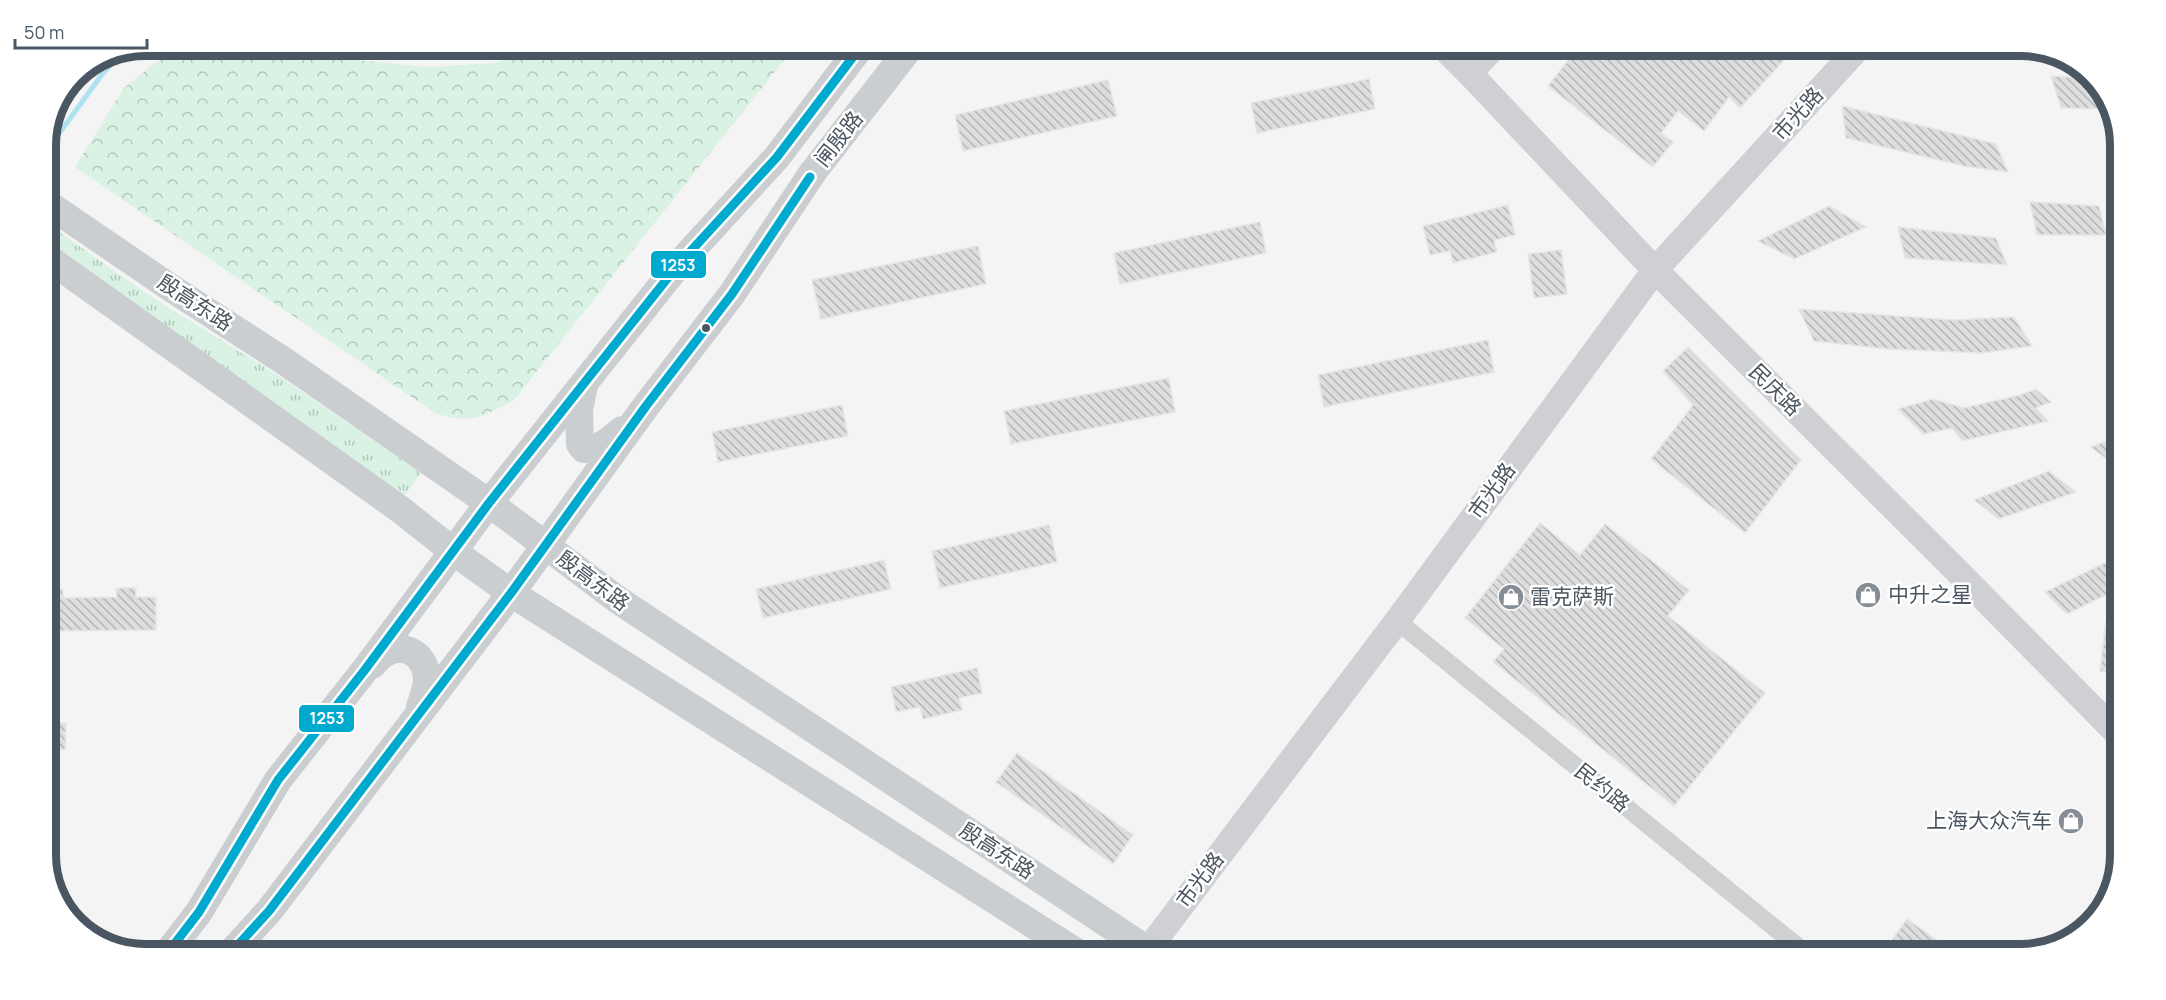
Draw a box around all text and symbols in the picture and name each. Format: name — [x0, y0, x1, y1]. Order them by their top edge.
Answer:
scale bar — [15, 12, 147, 50]
text: 50 m — [24, 20, 64, 44]
street label: 市光路 — [1766, 81, 1829, 146]
street label: 闸殷路 — [808, 105, 869, 172]
line badge: 1253 — [650, 250, 707, 279]
text: 1253 — [660, 254, 696, 276]
street label: 殷高东路 — [153, 268, 238, 337]
unlabelled marker — [700, 322, 712, 334]
street label: 民庆路 — [1744, 357, 1808, 421]
street label: 市光路 — [1461, 457, 1521, 524]
street label: 殷高东路 — [552, 544, 636, 617]
shop icon: 中升之星 — [1853, 580, 1883, 610]
place label: 中升之星 — [1888, 580, 1972, 608]
shop icon: 雷克萨斯 — [1496, 582, 1526, 612]
place label: 雷克萨斯 — [1530, 582, 1614, 610]
line badge: 1253 — [298, 704, 355, 733]
text: 1253 — [309, 707, 345, 729]
street label: 民约路 — [1569, 757, 1636, 818]
place label: 上海大众汽车 — [1926, 806, 2052, 834]
shop icon: 上海大众汽车 — [2056, 806, 2086, 836]
street label: 殷高东路 — [955, 816, 1040, 885]
street label: 市光路 — [1169, 846, 1229, 913]

